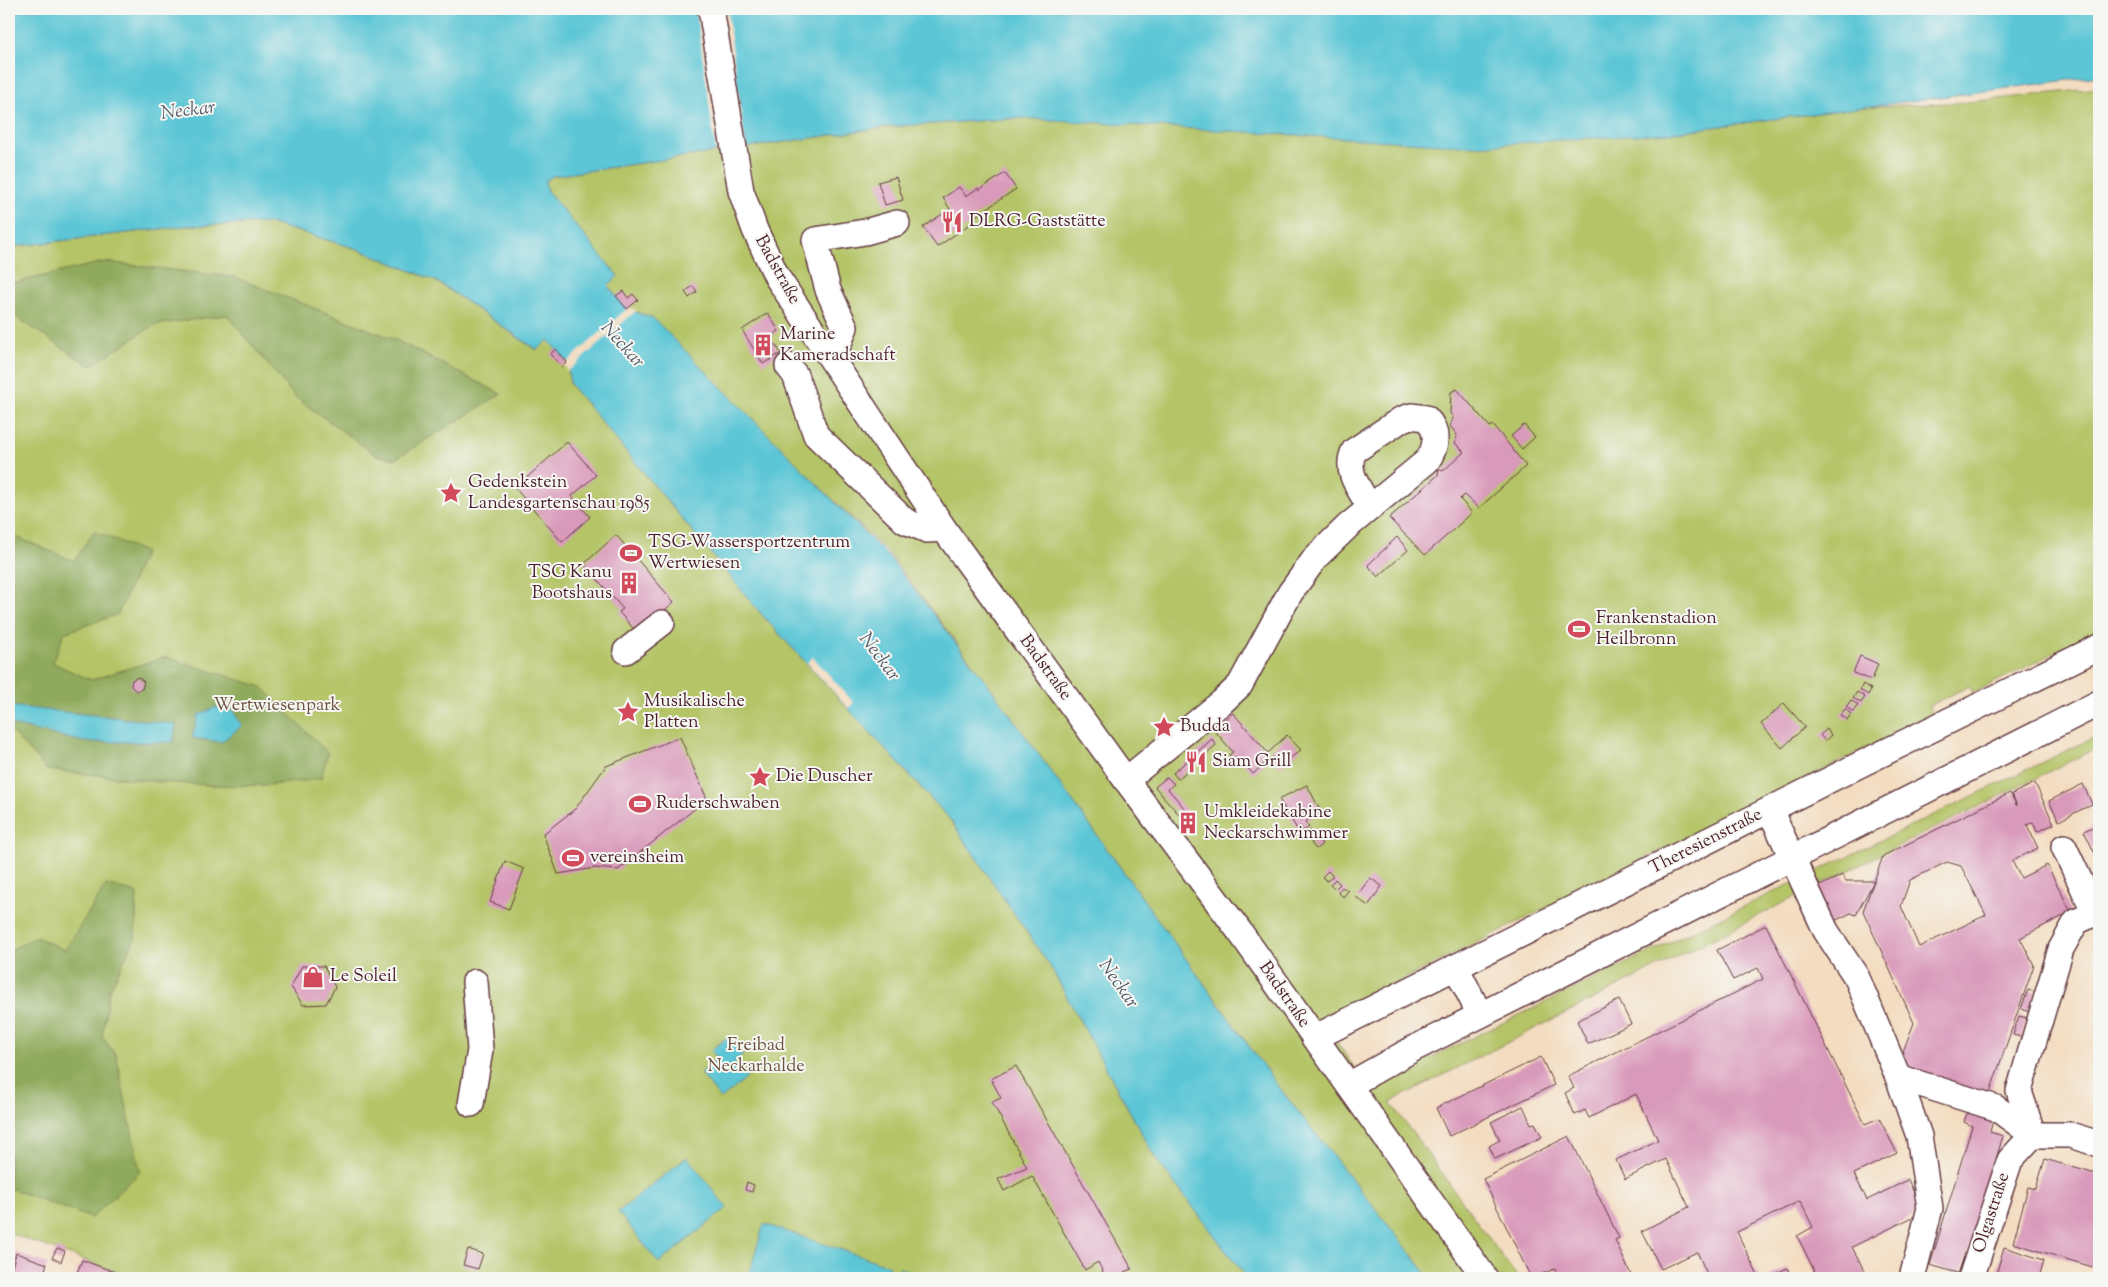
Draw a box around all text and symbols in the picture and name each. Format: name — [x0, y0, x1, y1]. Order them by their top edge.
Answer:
water label: Neckar — [159, 94, 217, 128]
restaurant icon: DLRG-Gaststätte — [939, 209, 965, 235]
place label: DLRG-Gaststätte — [969, 209, 1106, 235]
street label: Badstraße — [747, 231, 807, 309]
water label: Neckar — [594, 316, 650, 375]
place label: Marine Kameradschaft — [780, 322, 896, 369]
building icon: Marine Kameradschaft — [750, 332, 776, 358]
place label: Gedenkstein Landesgartenschau 1985 — [468, 470, 650, 517]
place icon: Gedenkstein Landesgartenschau 1985 — [438, 480, 464, 506]
place label: TSG-Wassersportzentrum Wertwiesen — [648, 530, 850, 577]
sports icon: TSG-Wassersportzentrum Wertwiesen — [618, 540, 644, 566]
place label: TSG Kanu Bootshaus — [528, 560, 612, 607]
building icon: TSG Kanu Bootshaus — [616, 570, 642, 596]
place label: Frankenstadion Heilbronn — [1596, 606, 1717, 653]
sports icon: Frankenstadion Heilbronn — [1566, 616, 1592, 642]
water label: Neckar — [852, 627, 906, 687]
street label: Badstraße — [1012, 630, 1078, 706]
place label: Musikalische Platten — [644, 689, 745, 736]
park label: Wertwiesenpark — [214, 693, 341, 719]
place icon: Musikalische Platten — [615, 699, 641, 725]
place icon: Budda — [1151, 714, 1177, 740]
place label: Budda — [1180, 714, 1230, 740]
restaurant icon: Siam Grill — [1183, 749, 1209, 775]
place label: Siam Grill — [1212, 749, 1292, 775]
place icon: Die Duscher — [747, 764, 773, 790]
place label: Die Duscher — [776, 764, 873, 790]
sports icon: Ruderschwaben — [627, 791, 653, 817]
place label: Ruderschwaben — [656, 791, 780, 817]
place label: Umkleidekabine Neckarschwimmer — [1204, 800, 1348, 847]
street label: Theresienstraße — [1645, 802, 1767, 882]
building icon: Umkleidekabine Neckarschwimmer — [1175, 810, 1201, 836]
sports icon: vereinsheim — [560, 845, 586, 871]
place label: vereinsheim — [590, 845, 684, 871]
water label: Neckar — [1091, 954, 1145, 1014]
street label: Badstraße — [1252, 957, 1316, 1033]
shop icon: Le Soleil — [300, 964, 326, 990]
place label: Le Soleil — [330, 964, 397, 990]
park label: Freibad Neckarhalde — [707, 1033, 805, 1080]
street label: Olgastraße — [1967, 1169, 2017, 1257]

